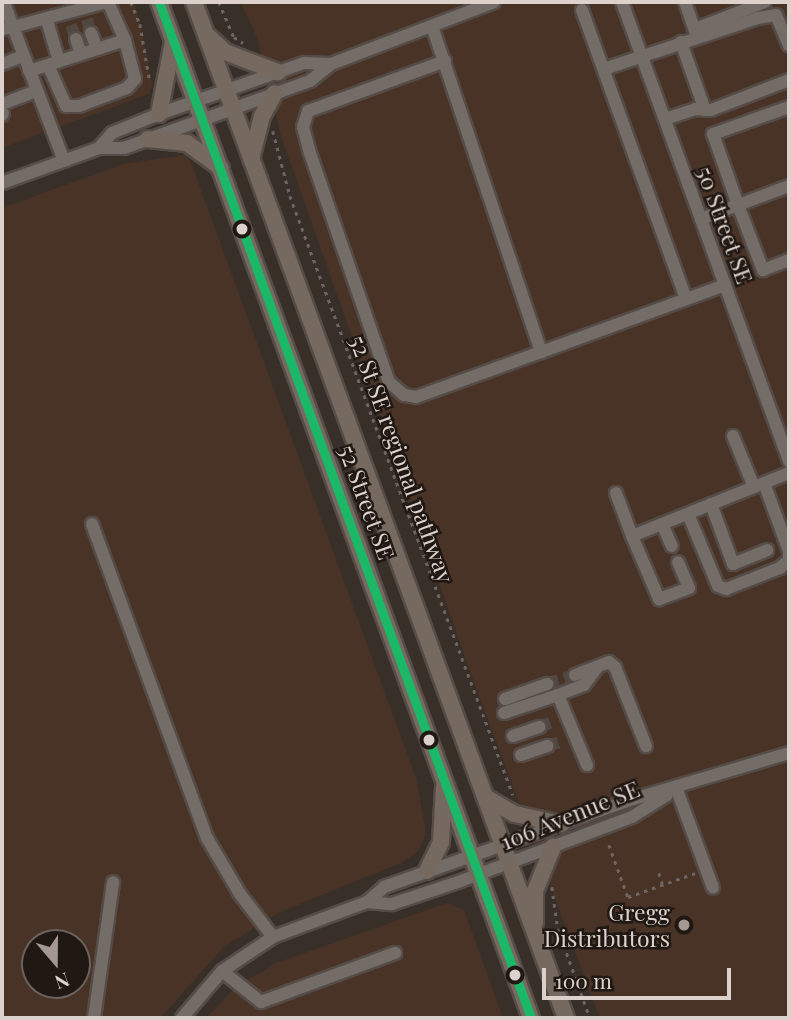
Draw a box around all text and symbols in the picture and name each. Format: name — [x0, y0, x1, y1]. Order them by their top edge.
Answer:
street label: 50 Street SE — [691, 162, 759, 288]
unlabelled marker — [235, 222, 249, 236]
street label: 52 St SE regional pathway — [344, 331, 460, 587]
street label: 52 Street SE — [333, 441, 401, 563]
unlabelled marker — [422, 733, 436, 747]
street label: 106 Avenue SE — [496, 774, 644, 856]
place label: Gregg Distributors — [544, 898, 670, 952]
marker: Gregg Distributors — [676, 917, 692, 933]
north arrow — [21, 929, 91, 999]
scale bar — [546, 954, 735, 998]
text: 100 m — [555, 966, 612, 994]
text: N — [52, 967, 73, 996]
unlabelled marker — [508, 968, 522, 982]

